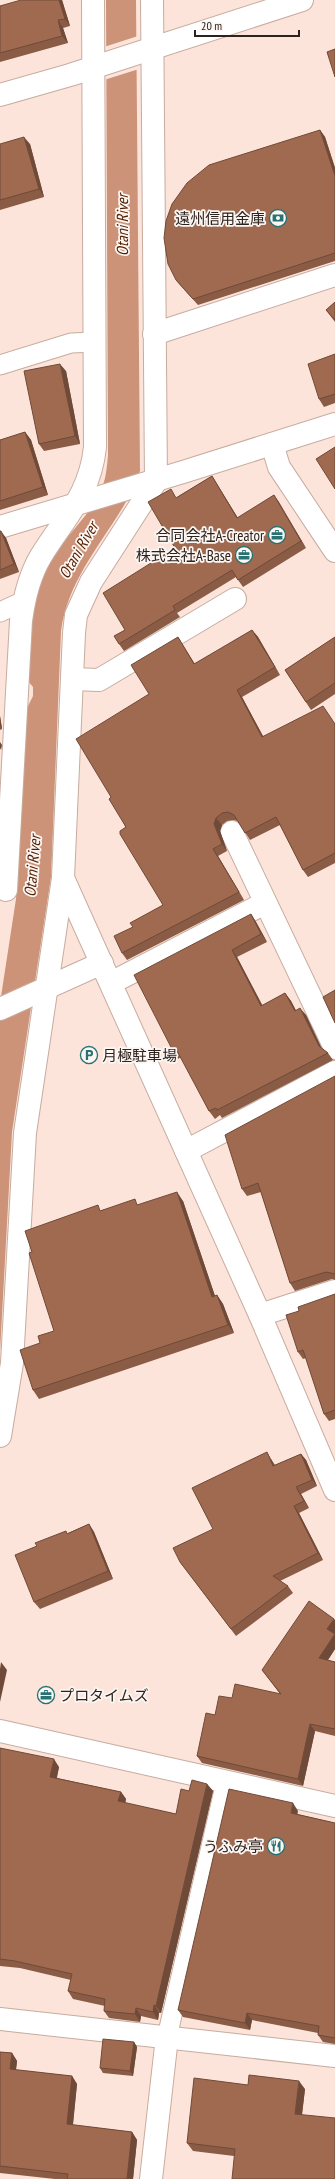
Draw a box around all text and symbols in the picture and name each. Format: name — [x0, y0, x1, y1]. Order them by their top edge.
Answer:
scale bar — [195, 12, 299, 38]
text: 20 m — [201, 18, 222, 33]
water label: Otani River — [112, 191, 132, 256]
bank icon: 遠州信用金庫 — [268, 208, 288, 228]
place label: 遠州信用金庫 — [175, 209, 265, 228]
water label: Otani River — [54, 516, 103, 582]
office icon: 合同会社A-Creator — [267, 525, 287, 545]
place label: 合同会社A-Creator — [155, 526, 265, 545]
office icon: 株式会社A-Base — [234, 545, 254, 565]
place label: 株式会社A-Base — [136, 546, 231, 565]
water label: Otani River — [19, 832, 45, 898]
parking icon: 月極駐車場 — [79, 1045, 99, 1065]
place label: 月極駐車場 — [102, 1046, 177, 1065]
office icon: プロタイムズ — [36, 1685, 56, 1705]
place label: プロタイムズ — [59, 1686, 149, 1705]
restaurant icon: うふみ亭 — [266, 1836, 286, 1856]
place label: うふみ亭 — [203, 1837, 263, 1856]

